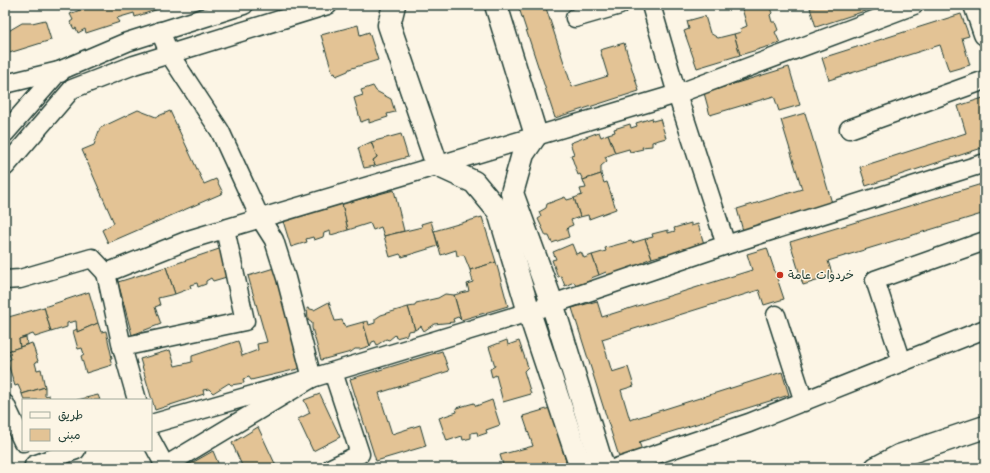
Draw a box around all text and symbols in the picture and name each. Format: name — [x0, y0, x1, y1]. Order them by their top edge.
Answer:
place label: خردوات عامة — [788, 266, 854, 285]
marker: خردوات عامة — [775, 270, 785, 280]
legend — [22, 399, 152, 451]
text: طريق — [58, 406, 83, 425]
text: مبنى — [58, 426, 81, 445]

